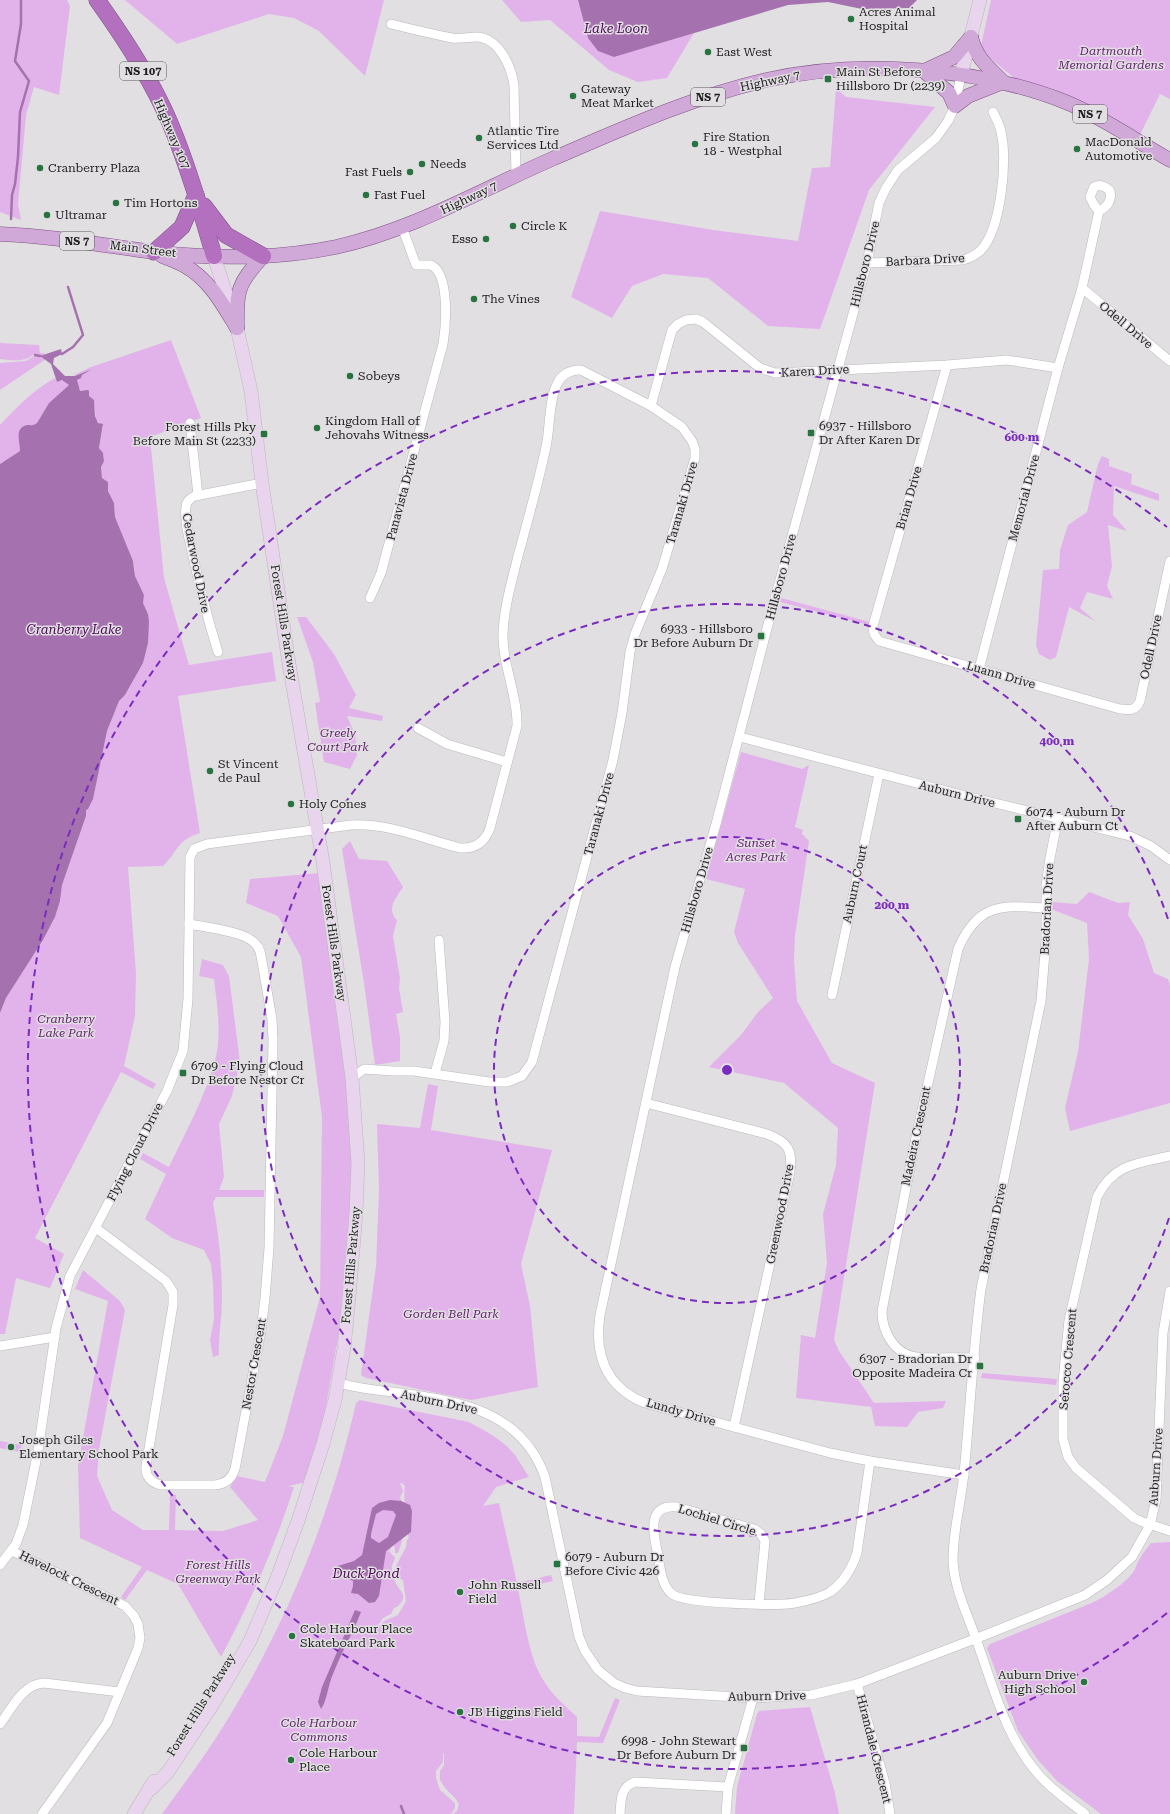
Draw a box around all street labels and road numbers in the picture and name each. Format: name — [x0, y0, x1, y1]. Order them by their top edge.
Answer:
road number: NS 107 — [120, 62, 166, 80]
street label: Highway 7 — [739, 68, 802, 94]
road number: NS 7 — [691, 88, 725, 106]
street label: Highway 107 — [151, 97, 193, 171]
road number: NS 7 — [1073, 105, 1107, 123]
street label: Highway 7 — [438, 179, 500, 217]
street label: Hillsboro Drive — [847, 219, 883, 309]
road number: NS 7 — [60, 232, 94, 250]
street label: Main Street — [109, 238, 178, 260]
street label: Barbara Drive — [885, 251, 965, 269]
street label: Odell Drive — [1096, 299, 1156, 352]
street label: Karen Drive — [780, 362, 850, 380]
street label: Panavista Drive — [384, 451, 420, 542]
street label: Memorial Drive — [1006, 453, 1042, 543]
street label: Taranaki Drive — [664, 460, 701, 546]
street label: Brian Drive — [893, 464, 925, 531]
street label: Cedarwood Drive — [179, 512, 213, 614]
street label: Hillsboro Drive — [763, 532, 799, 622]
street label: Forest Hills Parkway — [268, 564, 300, 683]
street label: Odell Drive — [1137, 613, 1165, 681]
street label: Luann Drive — [965, 658, 1038, 692]
street label: Taranaki Drive — [581, 771, 617, 857]
street label: Auburn Drive — [917, 778, 997, 810]
street label: Auburn Court — [840, 843, 870, 924]
street label: Hillsboro Drive — [678, 845, 716, 935]
street label: Bradorian Drive — [1038, 862, 1056, 955]
street label: Forest Hills Parkway — [319, 884, 349, 1003]
street label: Madeira Crescent — [899, 1084, 933, 1187]
street label: Flying Cloud Drive — [104, 1100, 166, 1204]
street label: Greenwood Drive — [763, 1162, 797, 1265]
street label: Bradorian Drive — [977, 1181, 1009, 1274]
street label: Forest Hills Parkway — [339, 1205, 363, 1324]
street label: Serocco Crescent — [1057, 1307, 1079, 1410]
street label: Nestor Crescent — [239, 1317, 269, 1411]
street label: Auburn Drive — [399, 1387, 479, 1417]
street label: Lundy Drive — [645, 1395, 718, 1429]
street label: Auburn Drive — [1146, 1427, 1166, 1506]
street label: Lochiel Circle — [676, 1502, 758, 1539]
street label: Havelock Crescent — [17, 1548, 121, 1608]
street label: Forest Hills Parkway — [164, 1651, 239, 1759]
street label: Auburn Drive — [728, 1688, 807, 1704]
street label: Hirandale Crescent — [854, 1693, 894, 1805]

